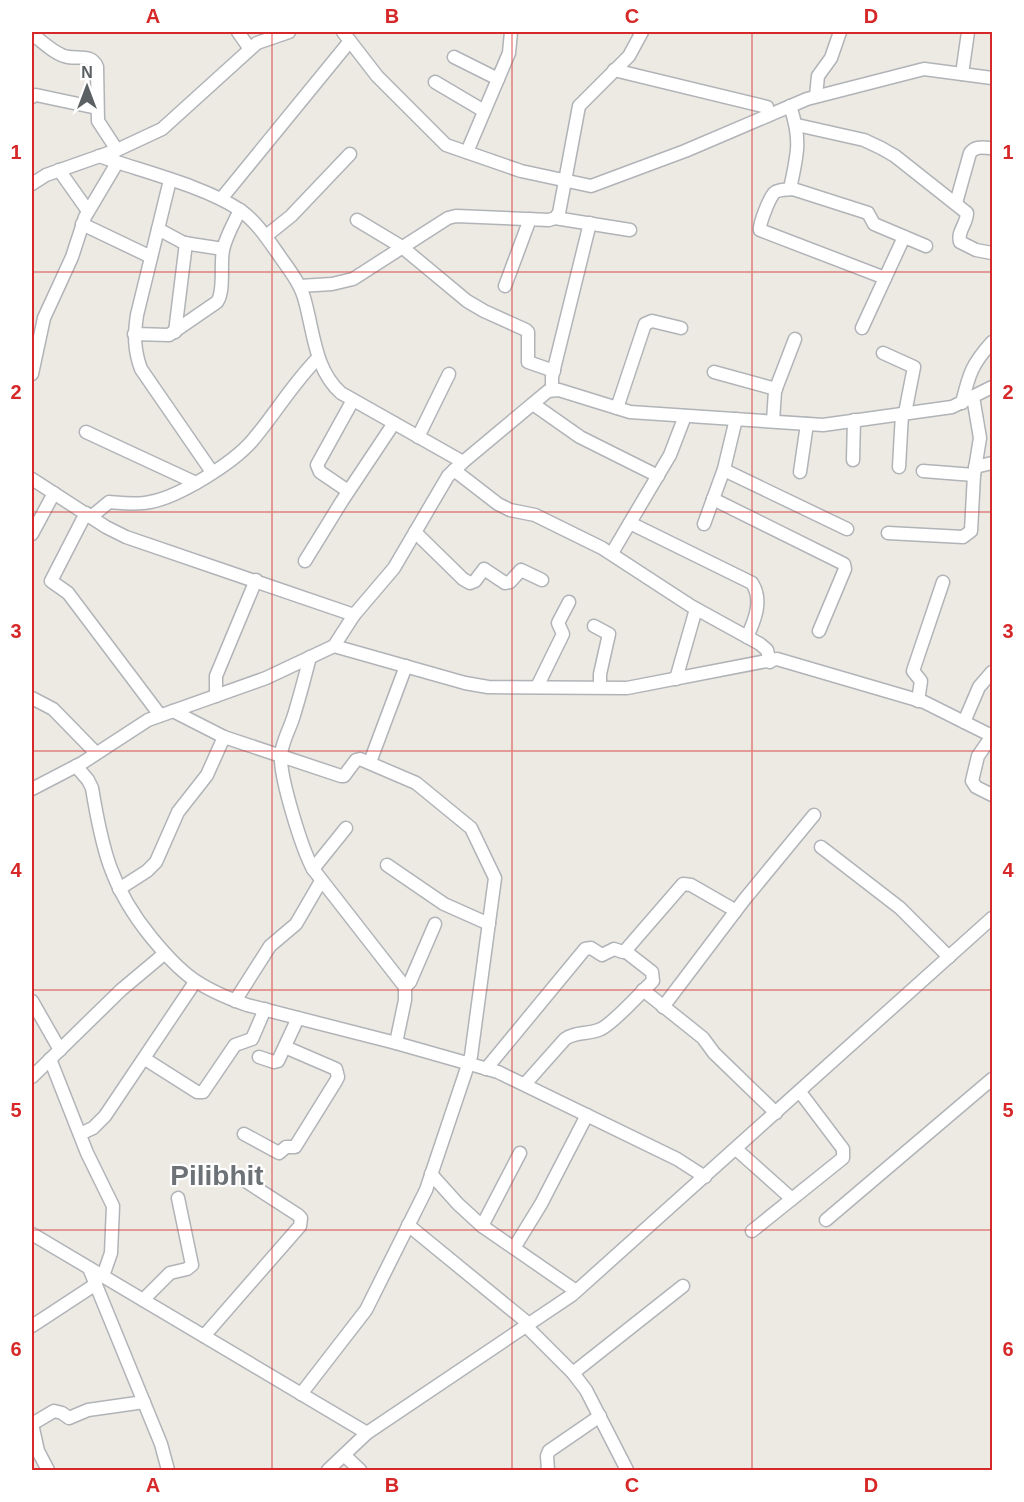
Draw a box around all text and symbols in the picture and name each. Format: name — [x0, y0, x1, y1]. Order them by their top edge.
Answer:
text: A — [146, 5, 160, 27]
text: B — [385, 5, 399, 27]
text: C — [625, 5, 639, 27]
text: D — [864, 5, 878, 27]
north arrow — [57, 57, 117, 117]
text: N — [81, 64, 93, 81]
text: 1 — [10, 141, 22, 163]
text: 1 — [1002, 141, 1014, 163]
text: 2 — [10, 381, 22, 403]
text: 2 — [1002, 381, 1014, 403]
text: 3 — [10, 620, 22, 642]
text: 3 — [1002, 620, 1014, 642]
text: 4 — [10, 859, 22, 881]
text: 4 — [1002, 859, 1014, 881]
text: 5 — [10, 1099, 22, 1121]
text: 5 — [1002, 1099, 1014, 1121]
district label: Pilibhit — [170, 1160, 264, 1191]
text: 6 — [10, 1338, 22, 1360]
text: 6 — [1002, 1338, 1014, 1360]
text: A — [146, 1474, 160, 1496]
text: B — [385, 1474, 399, 1496]
text: C — [625, 1474, 639, 1496]
text: D — [864, 1474, 878, 1496]

